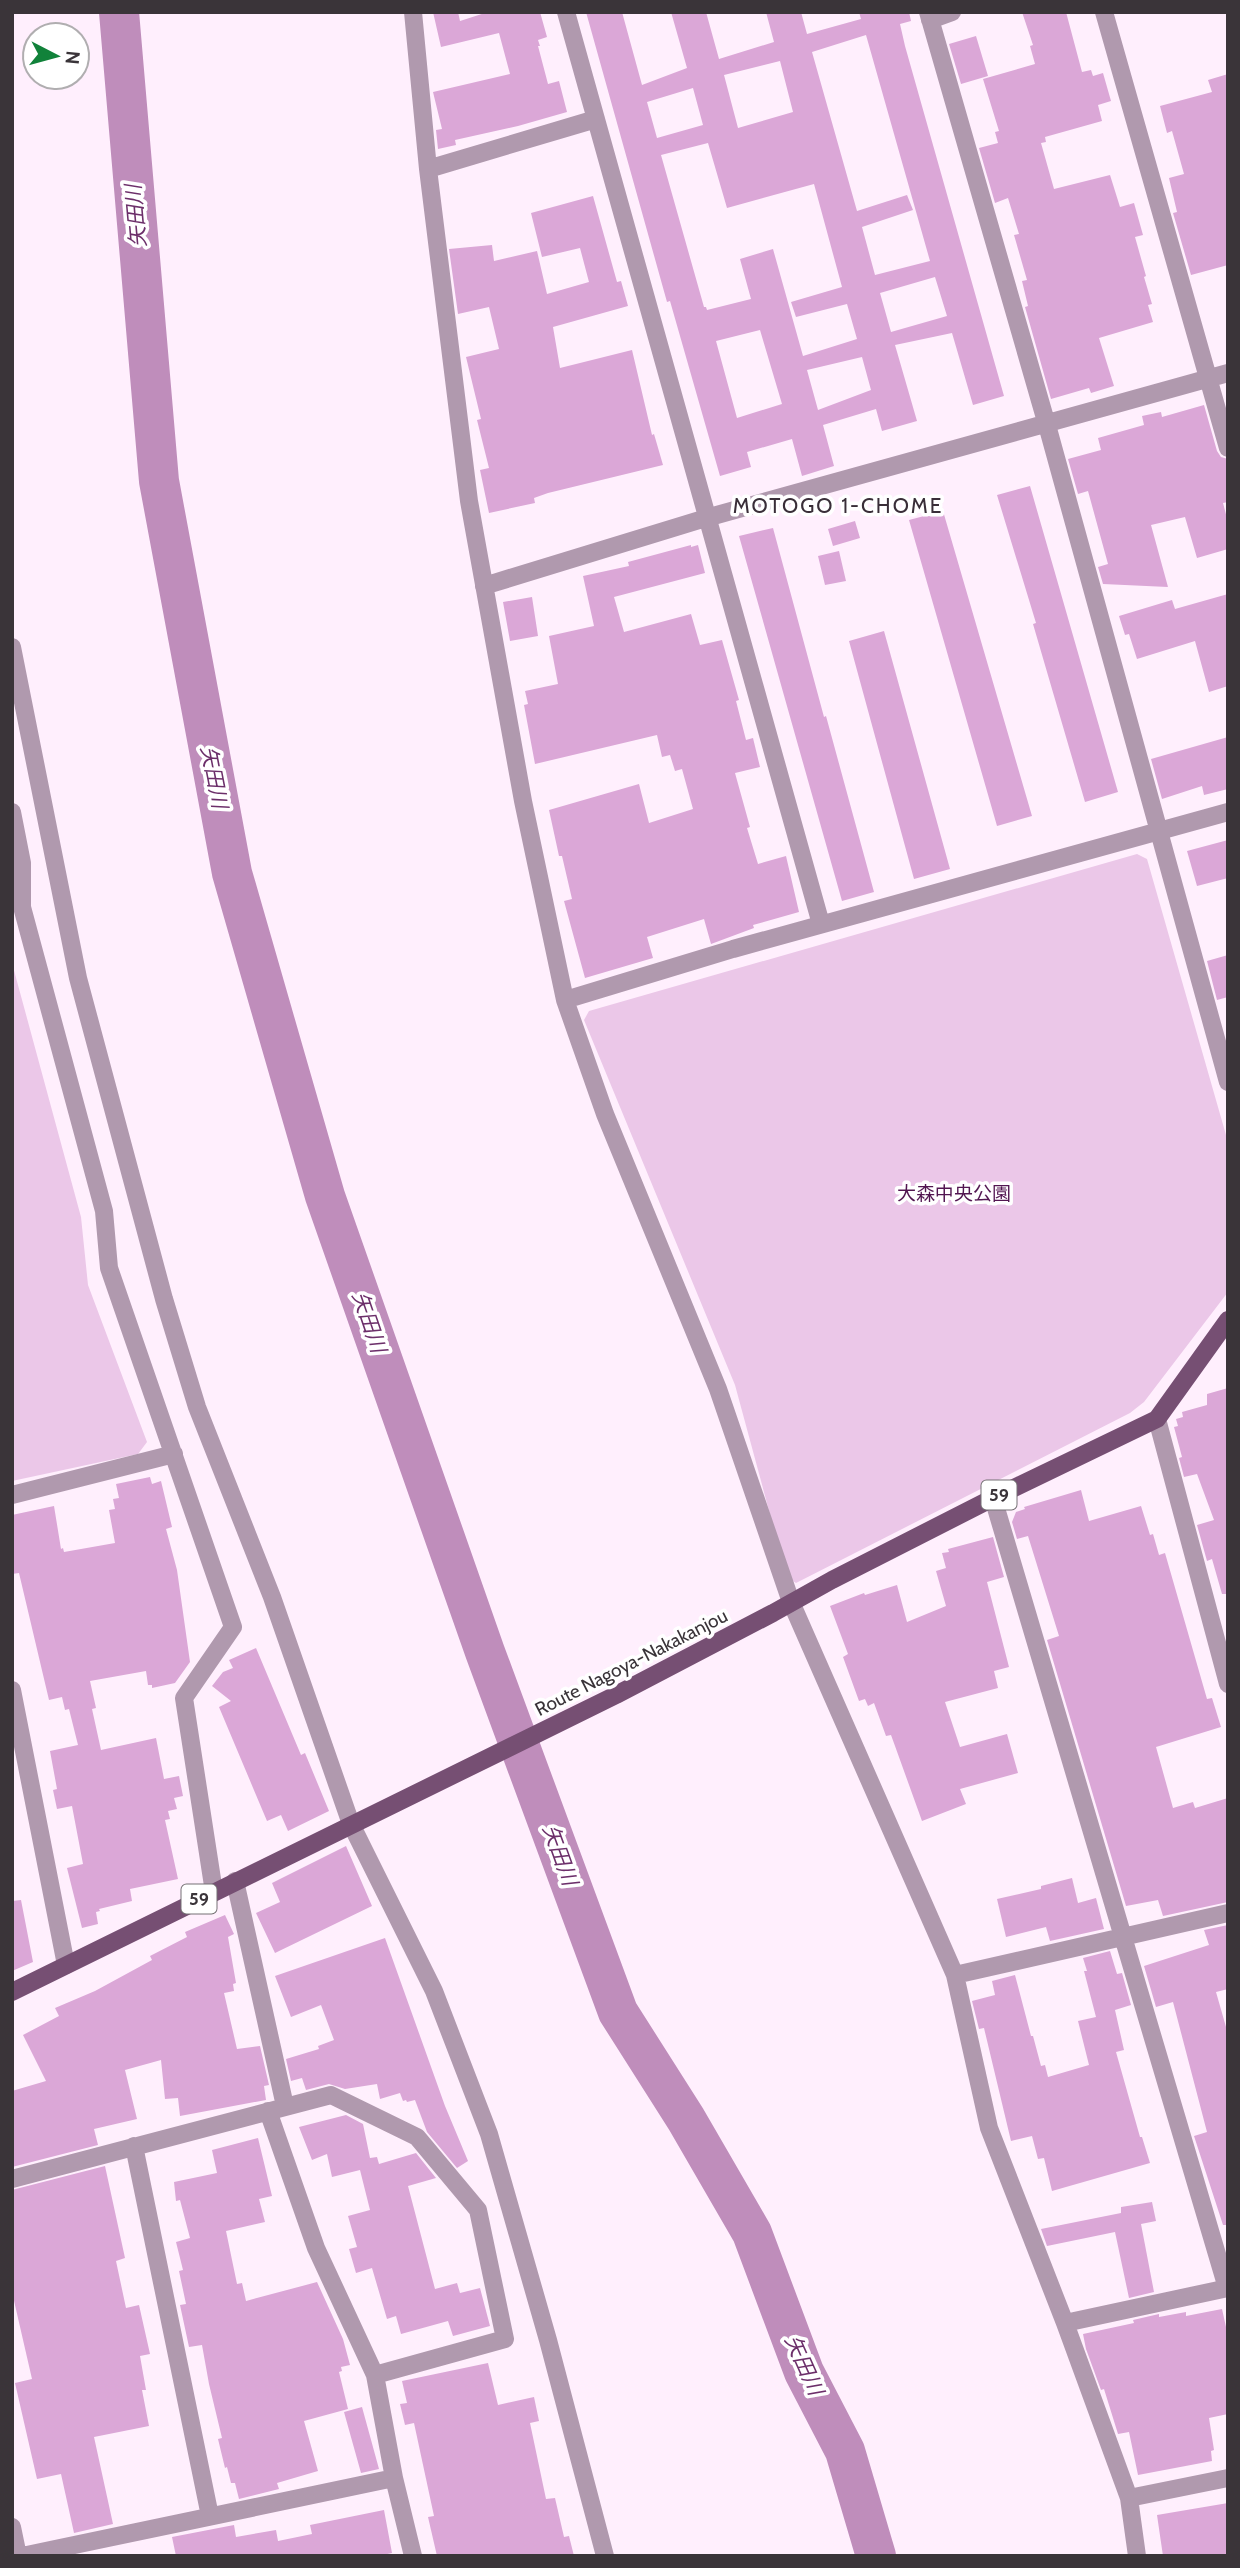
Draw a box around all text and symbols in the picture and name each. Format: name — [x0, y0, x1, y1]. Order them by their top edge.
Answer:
north arrow — [21, 21, 91, 91]
text: N — [60, 50, 85, 66]
water label: 矢田川 — [120, 182, 151, 249]
district label: MOTOGO 1-CHOME — [733, 493, 943, 518]
water label: 矢田川 — [196, 744, 233, 812]
park label: 大森中央公園 — [897, 1182, 1011, 1205]
water label: 矢田川 — [347, 1288, 392, 1358]
road number: 59 — [982, 1480, 1016, 1510]
street label: Route Nagoya-Nakakanjou — [531, 1604, 731, 1721]
water label: 矢田川 — [538, 1821, 584, 1891]
road number: 59 — [182, 1884, 216, 1913]
water label: 矢田川 — [780, 2331, 830, 2400]

